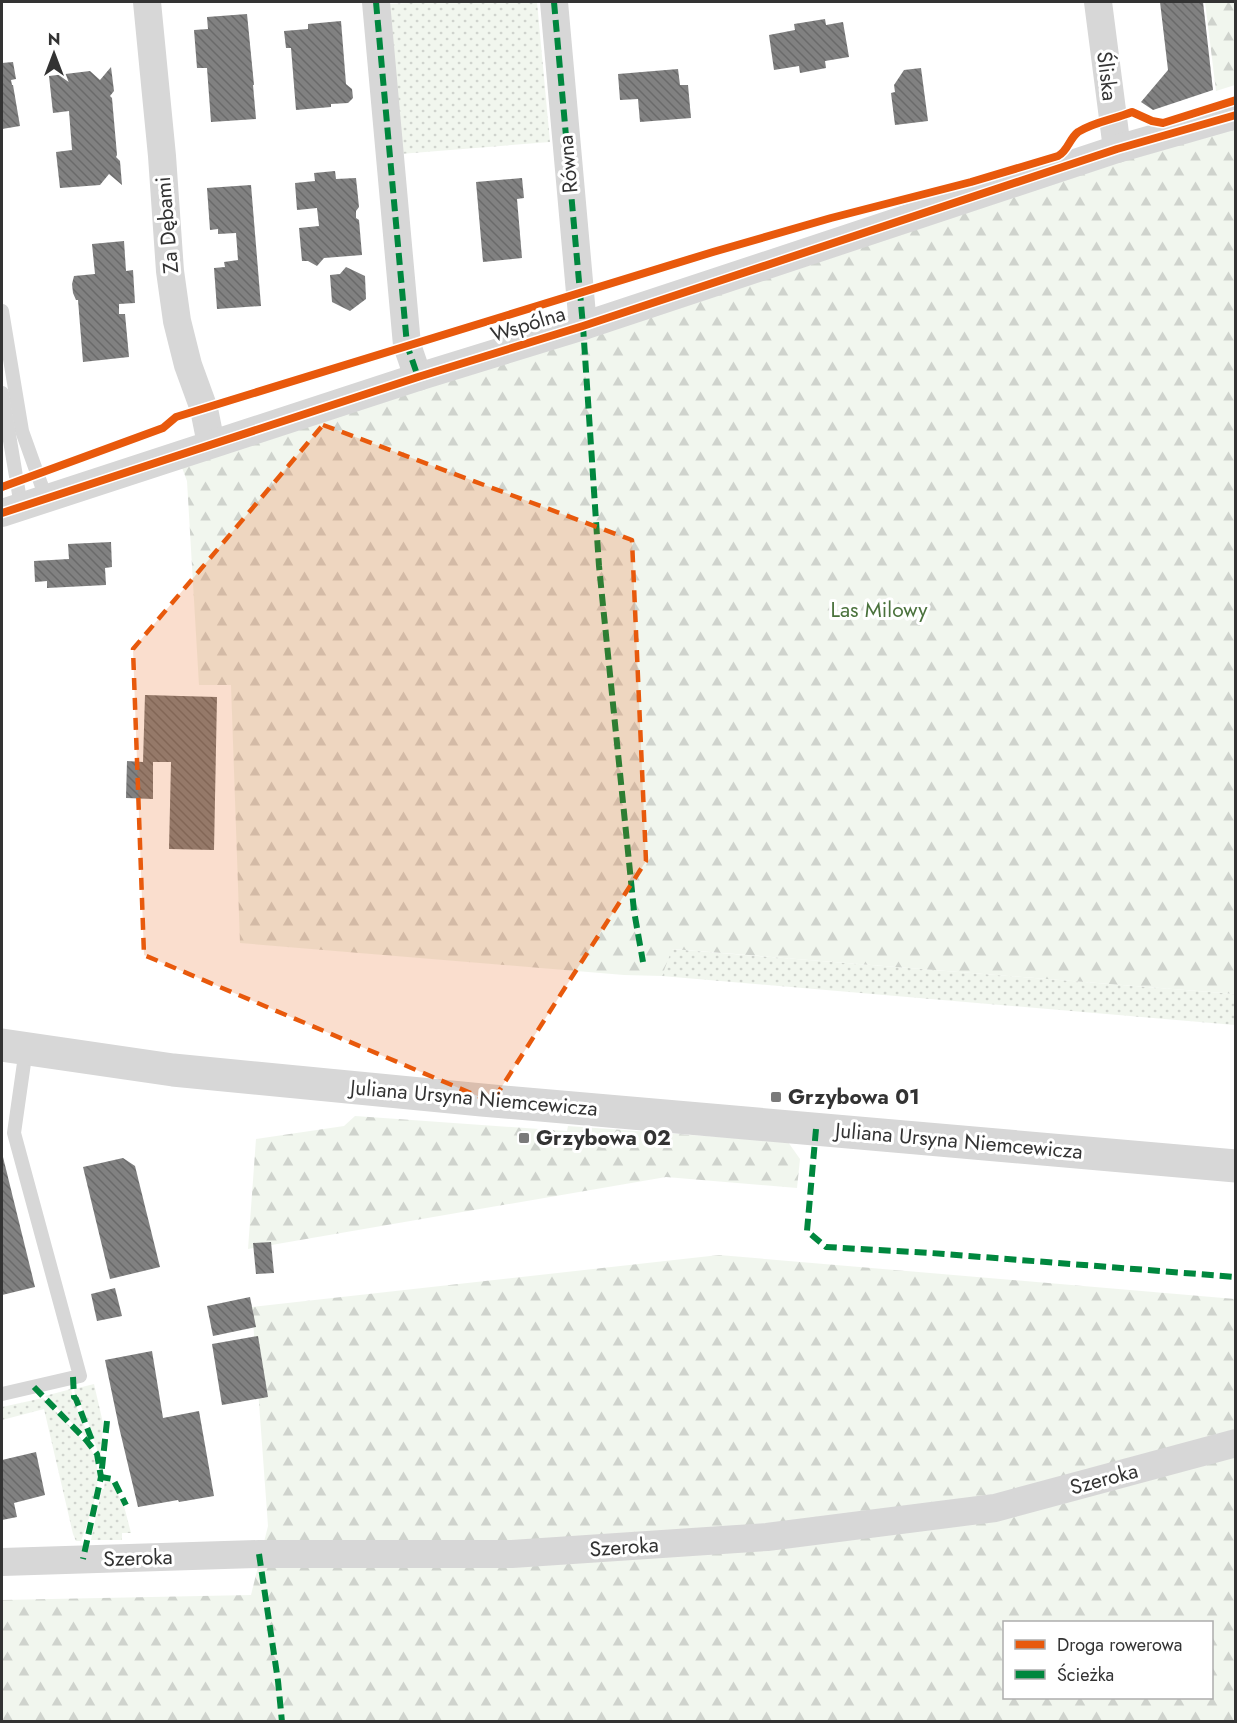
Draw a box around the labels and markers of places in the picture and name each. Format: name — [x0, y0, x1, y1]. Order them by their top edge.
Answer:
place label: Grzybowa 01 — [788, 1082, 920, 1112]
marker: Grzybowa 01 — [769, 1090, 783, 1104]
place label: Grzybowa 02 — [536, 1123, 671, 1153]
marker: Grzybowa 02 — [517, 1131, 531, 1145]

